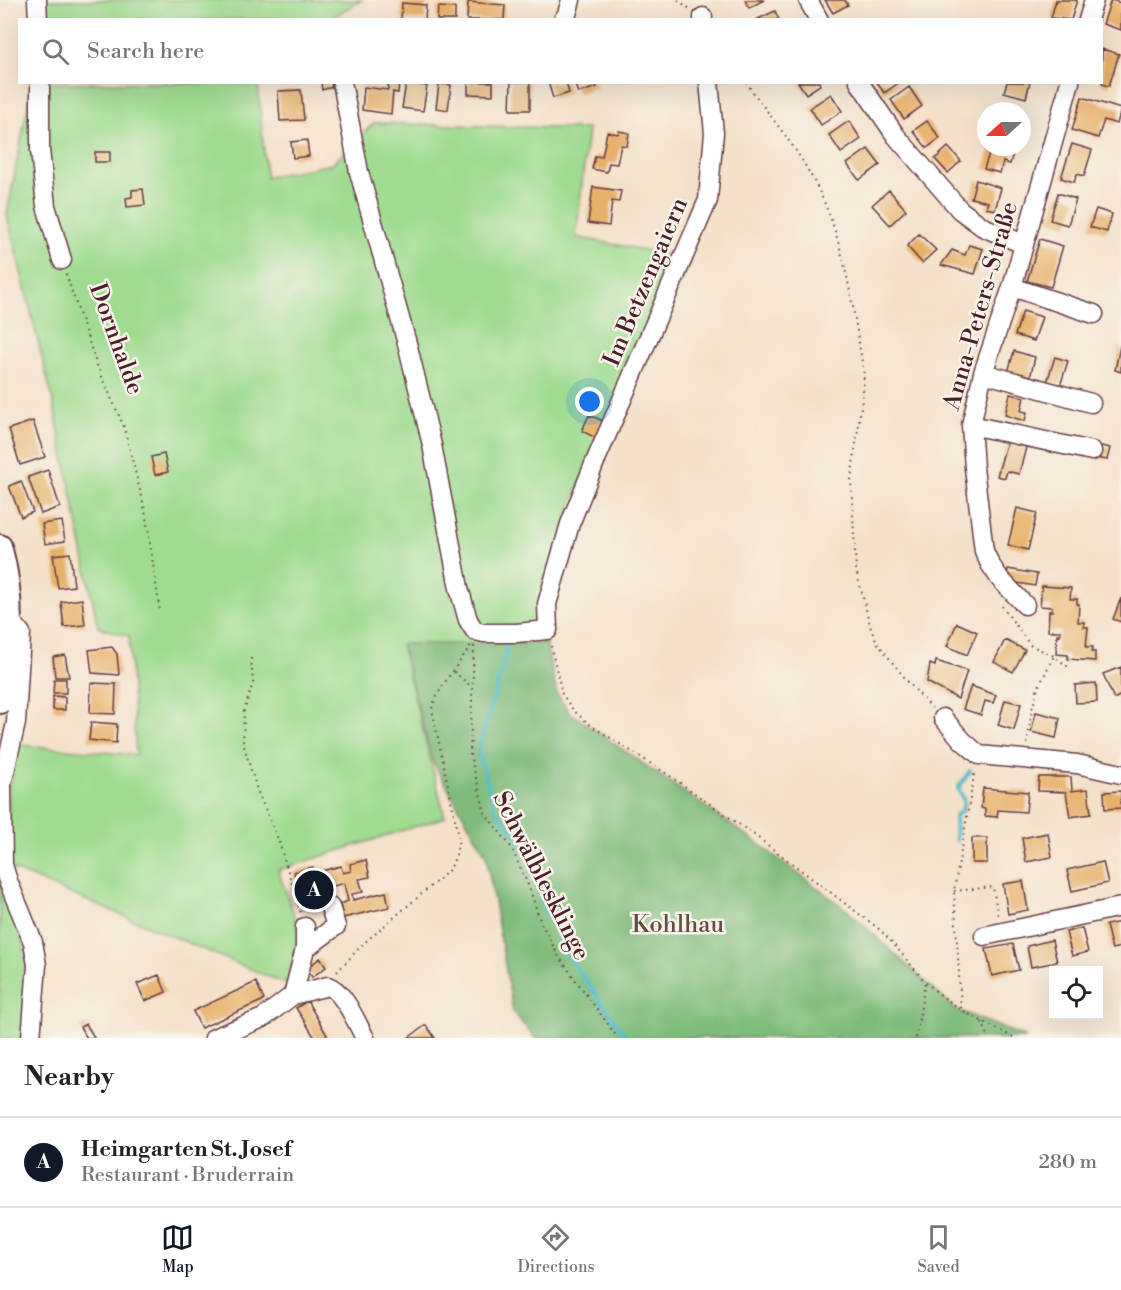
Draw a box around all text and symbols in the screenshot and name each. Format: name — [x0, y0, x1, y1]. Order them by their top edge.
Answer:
search box — [18, 18, 1103, 84]
icon: search — [39, 35, 72, 68]
text: Search here — [87, 38, 204, 65]
north arrow — [977, 102, 1031, 156]
street label: Im Betzengaiern — [597, 193, 695, 371]
street label: Anna-Peters-Straße — [937, 198, 1025, 415]
street label: Dornhalde — [82, 279, 150, 399]
your location — [575, 387, 604, 416]
street label: Schwälblesklinge — [486, 787, 596, 965]
pin: A — [294, 868, 334, 912]
park label: Kohlhau — [632, 910, 724, 940]
map controls — [1049, 966, 1103, 1020]
button: locate — [1049, 966, 1103, 1020]
text: Nearby — [24, 1061, 114, 1093]
text: Heimgarten St. Josef — [81, 1136, 291, 1163]
text: A — [36, 1150, 51, 1175]
text: 280 m — [1038, 1150, 1097, 1175]
text: Restaurant · Bruderrain — [81, 1163, 294, 1188]
tab: Map — [161, 1221, 194, 1277]
tab: Directions — [517, 1221, 595, 1277]
tab: Saved — [917, 1221, 960, 1277]

